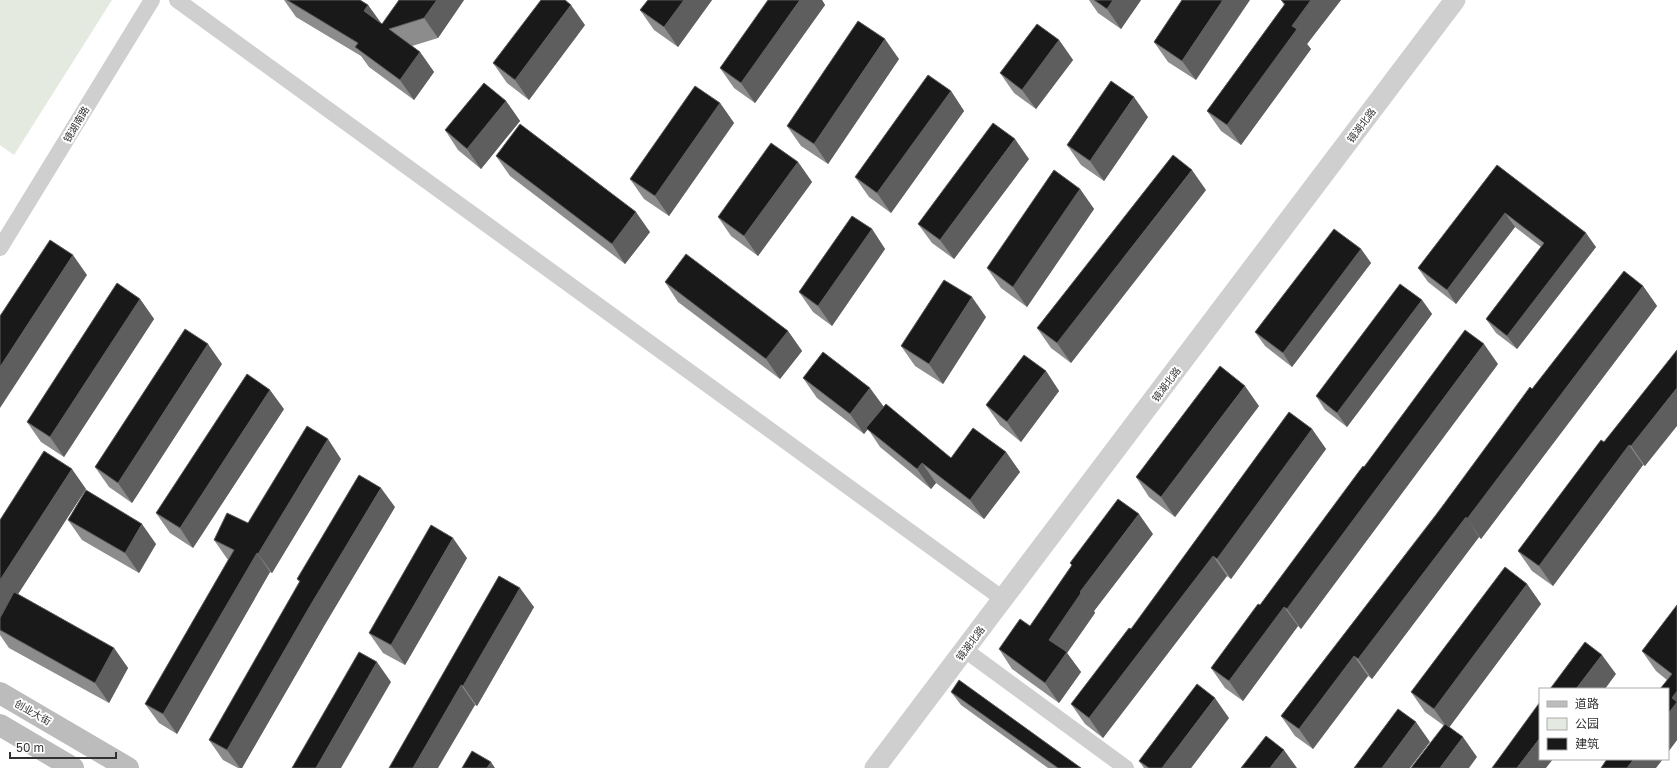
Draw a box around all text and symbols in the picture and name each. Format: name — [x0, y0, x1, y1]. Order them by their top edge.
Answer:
street label: 镜湖南路 — [61, 104, 91, 144]
street label: 镜湖北路 — [1344, 105, 1378, 145]
street label: 镜湖北路 — [1149, 364, 1183, 404]
street label: 镜湖北路 — [953, 623, 987, 663]
legend — [1539, 688, 1669, 760]
text: 道路 — [1575, 696, 1599, 711]
street label: 创业大街 — [13, 697, 53, 727]
text: 公园 — [1575, 716, 1599, 731]
scale bar — [10, 734, 116, 760]
text: 建筑 — [1575, 736, 1599, 751]
text: 50 m — [16, 740, 44, 755]

